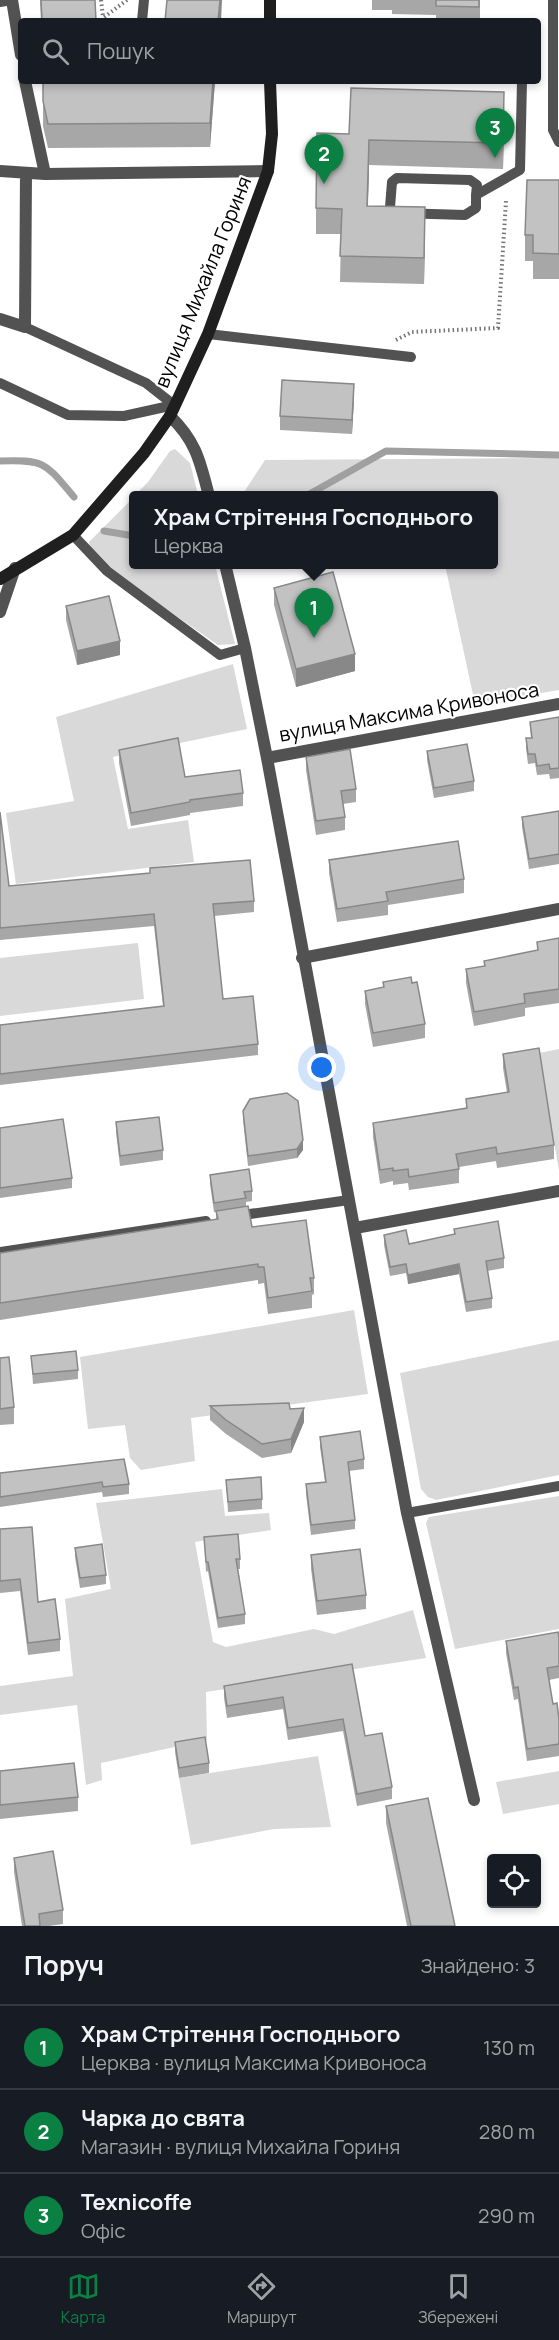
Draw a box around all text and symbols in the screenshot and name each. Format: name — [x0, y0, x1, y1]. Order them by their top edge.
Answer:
search box — [18, 18, 541, 84]
icon: search — [39, 35, 72, 68]
text: Пошук — [87, 36, 154, 66]
pin: 3 — [476, 108, 514, 158]
pin: 2 — [304, 134, 344, 184]
street label: вулиця Михайла Гориня — [148, 172, 257, 391]
popup — [129, 491, 498, 569]
text: Храм Стрітення Господнього — [154, 502, 473, 532]
text: Церква — [154, 532, 223, 559]
pin: 1 — [294, 588, 334, 638]
street label: вулиця Максима Кривоноса — [277, 675, 541, 748]
your location — [307, 1053, 336, 1082]
map controls — [487, 1854, 541, 1908]
button: locate — [487, 1854, 541, 1908]
text: Поруч — [24, 1947, 104, 1983]
text: Знайдено: 3 — [420, 1952, 535, 1979]
text: Храм Стрітення Господнього — [81, 2019, 400, 2049]
text: 1 — [39, 2034, 48, 2061]
text: 130 m — [483, 2034, 535, 2061]
text: Церква · вулиця Максима Кривоноса — [81, 2049, 427, 2076]
text: Чарка до свята — [81, 2103, 245, 2133]
text: 2 — [38, 2118, 49, 2145]
text: 280 m — [479, 2118, 535, 2145]
text: Магазин · вулиця Михайла Гориня — [81, 2133, 400, 2160]
text: Texnicoffe — [81, 2187, 192, 2217]
text: 3 — [38, 2202, 49, 2229]
text: 290 m — [478, 2202, 535, 2229]
text: Офіс — [81, 2217, 126, 2244]
tab: Карта — [61, 2270, 105, 2328]
tab: Маршрут — [227, 2270, 297, 2328]
tab: Збережені — [418, 2270, 498, 2328]

